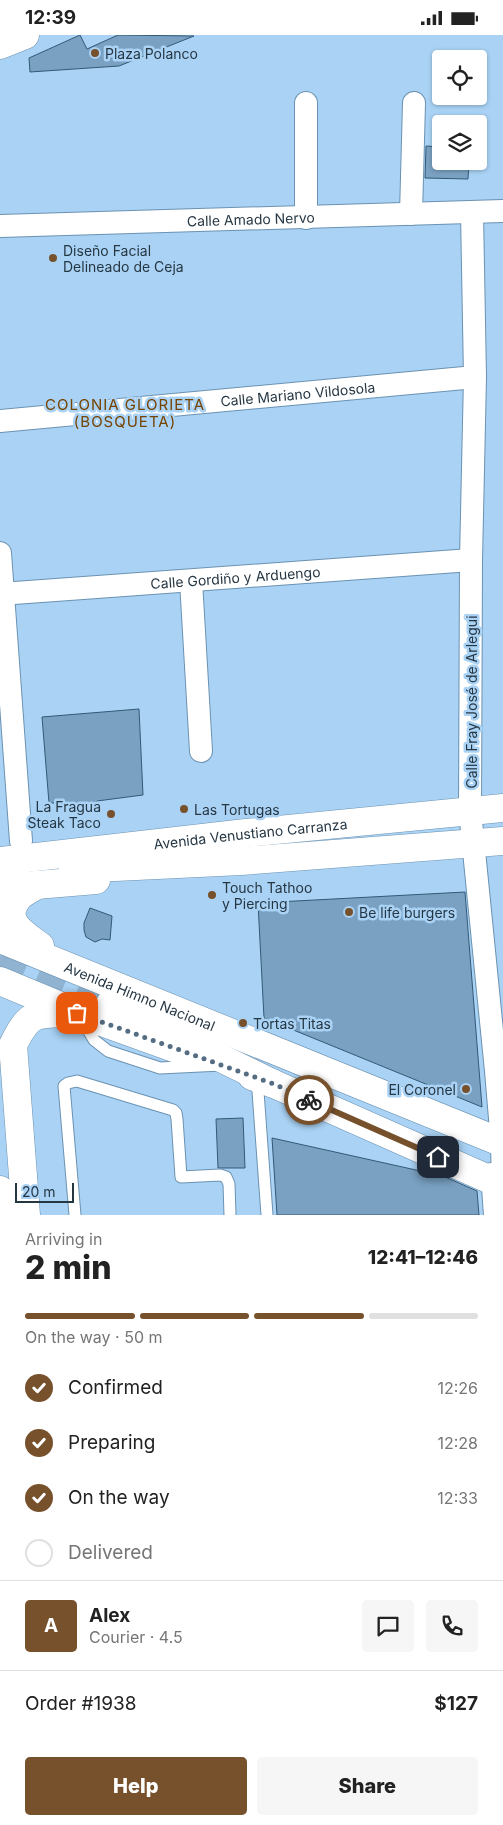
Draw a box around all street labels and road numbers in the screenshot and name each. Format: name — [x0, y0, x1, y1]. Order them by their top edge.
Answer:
street label: Calle Amado Nervo — [187, 208, 315, 229]
street label: Calle Mariano Vildosola — [220, 378, 376, 409]
street label: Calle Gordiño y Arduengo — [150, 562, 321, 592]
street label: Calle Fray José de Arlegui — [463, 615, 480, 789]
street label: Avenida Venustiano Carranza — [153, 815, 348, 852]
street label: Avenida Himno Nacional — [62, 958, 218, 1034]

